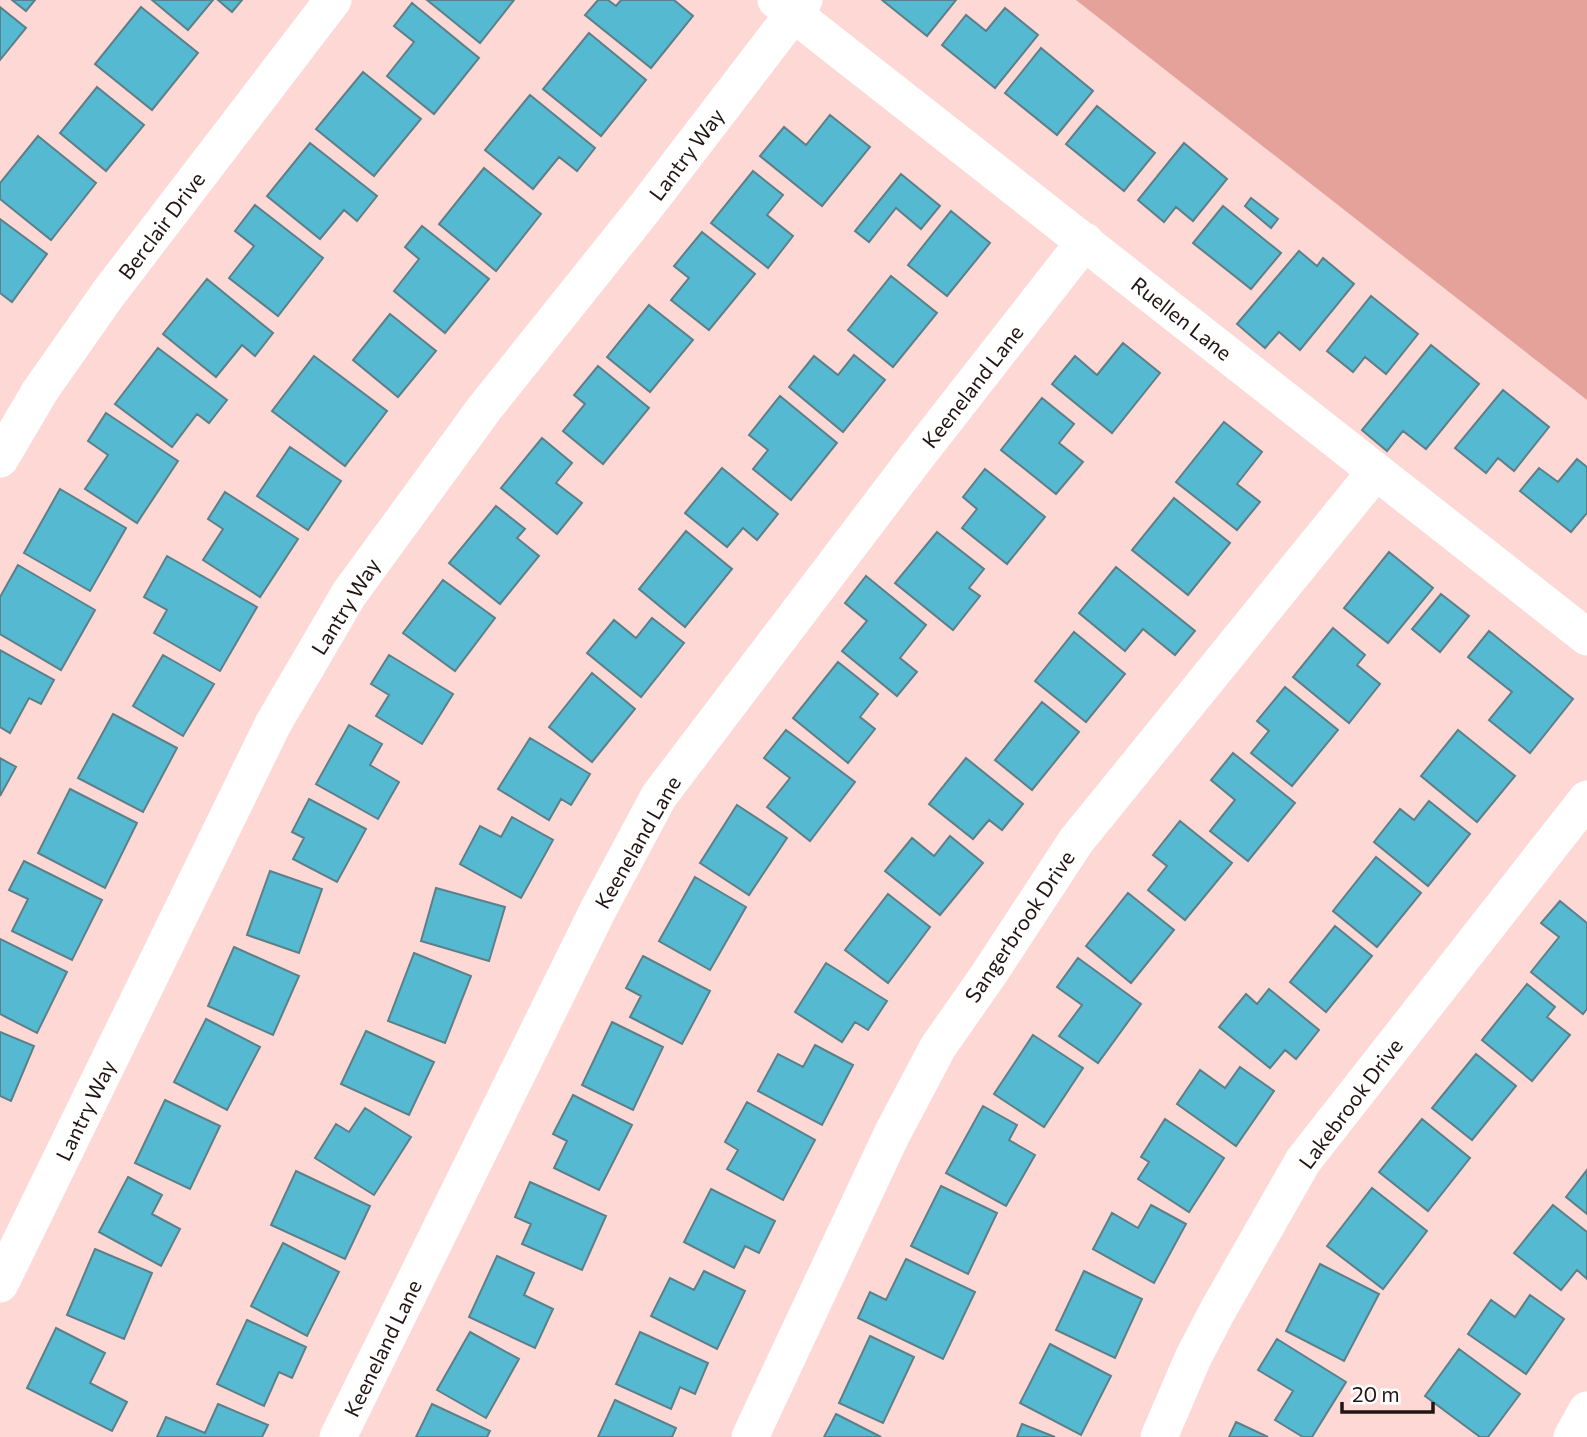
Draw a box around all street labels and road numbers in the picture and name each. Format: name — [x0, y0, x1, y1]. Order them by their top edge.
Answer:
street label: Lantry Way — [643, 103, 729, 205]
street label: Berclair Drive — [113, 166, 209, 284]
street label: Ruellen Lane — [1127, 271, 1237, 365]
street label: Keeneland Lane — [916, 320, 1028, 452]
street label: Lantry Way — [306, 553, 385, 659]
street label: Keeneland Lane — [589, 771, 685, 913]
street label: Sangerbrook Drive — [959, 845, 1079, 1007]
street label: Lakebrook Drive — [1293, 1033, 1407, 1173]
street label: Lantry Way — [50, 1055, 120, 1164]
street label: Keeneland Lane — [338, 1275, 426, 1421]

